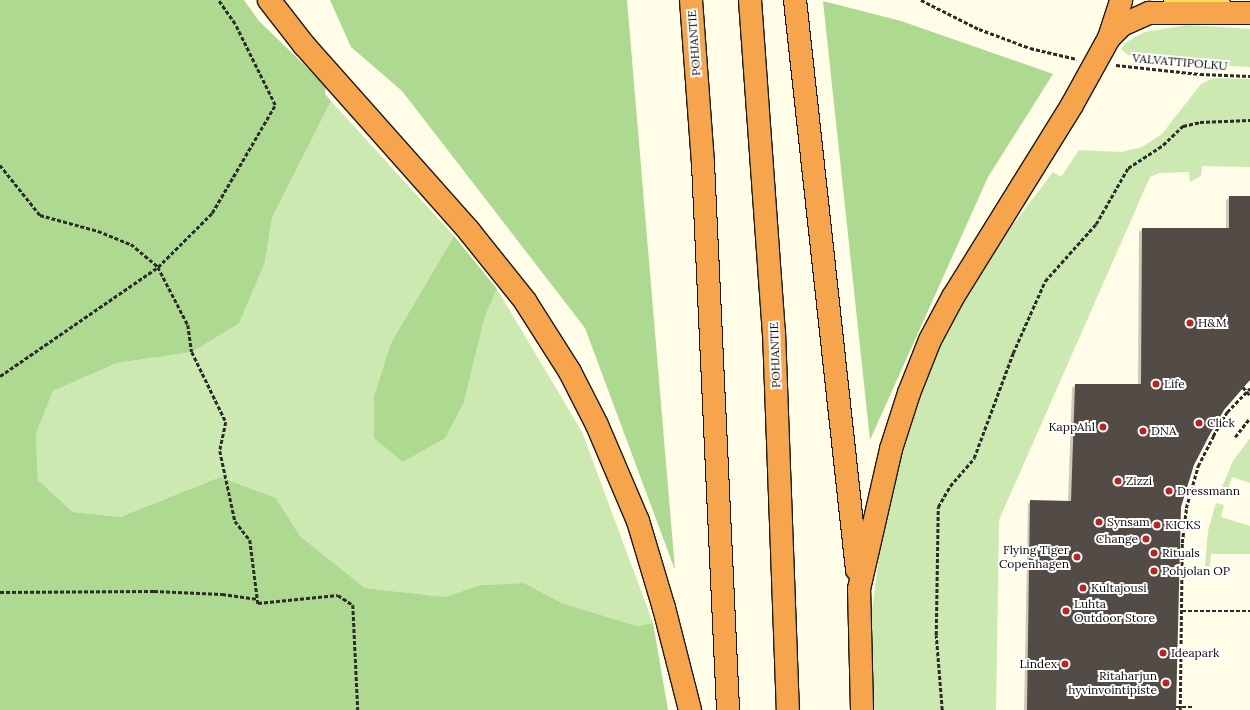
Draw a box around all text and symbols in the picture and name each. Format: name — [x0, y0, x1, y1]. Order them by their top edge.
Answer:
street label: POHJANTIE — [685, 10, 703, 76]
street label: VALVATTIPOLKU — [1132, 51, 1228, 73]
place label: H&M — [1198, 316, 1227, 330]
marker: H&M — [1185, 318, 1195, 328]
street label: POHJANTIE — [767, 322, 783, 388]
place label: Life — [1164, 377, 1185, 391]
marker: Life — [1151, 379, 1161, 389]
place label: Click — [1207, 416, 1235, 430]
marker: Click — [1194, 418, 1204, 428]
place label: KappAhl — [1048, 420, 1095, 434]
marker: KappAhl — [1098, 422, 1108, 432]
place label: DNA — [1151, 424, 1176, 438]
marker: DNA — [1138, 426, 1148, 436]
place label: Zizzi — [1126, 474, 1152, 488]
marker: Zizzi — [1113, 476, 1123, 486]
place label: Dressmann — [1177, 484, 1240, 498]
marker: Dressmann — [1164, 486, 1174, 496]
place label: Synsam — [1107, 515, 1150, 529]
marker: Synsam — [1094, 517, 1104, 527]
place label: KICKS — [1165, 518, 1200, 532]
marker: KICKS — [1152, 520, 1162, 530]
place label: Change — [1096, 532, 1138, 546]
marker: Change — [1141, 534, 1151, 544]
place label: Flying Tiger Copenhagen — [999, 543, 1069, 571]
place label: Rituals — [1162, 546, 1200, 560]
marker: Rituals — [1149, 548, 1159, 558]
marker: Flying Tiger Copenhagen — [1072, 552, 1082, 562]
place label: Pohjolan OP — [1162, 564, 1230, 578]
marker: Pohjolan OP — [1149, 566, 1159, 576]
place label: Kultajousi — [1091, 581, 1147, 595]
marker: Kultajousi — [1078, 583, 1088, 593]
place label: Luhta Outdoor Store — [1074, 597, 1155, 625]
marker: Luhta Outdoor Store — [1061, 606, 1071, 616]
place label: Ideapark — [1171, 646, 1220, 660]
marker: Ideapark — [1158, 648, 1168, 658]
place label: Lindex — [1019, 657, 1057, 671]
marker: Lindex — [1060, 659, 1070, 669]
place label: Ritaharjun hyvinvointipiste — [1068, 669, 1157, 697]
marker: Ritaharjun hyvinvointipiste — [1160, 677, 1172, 689]

